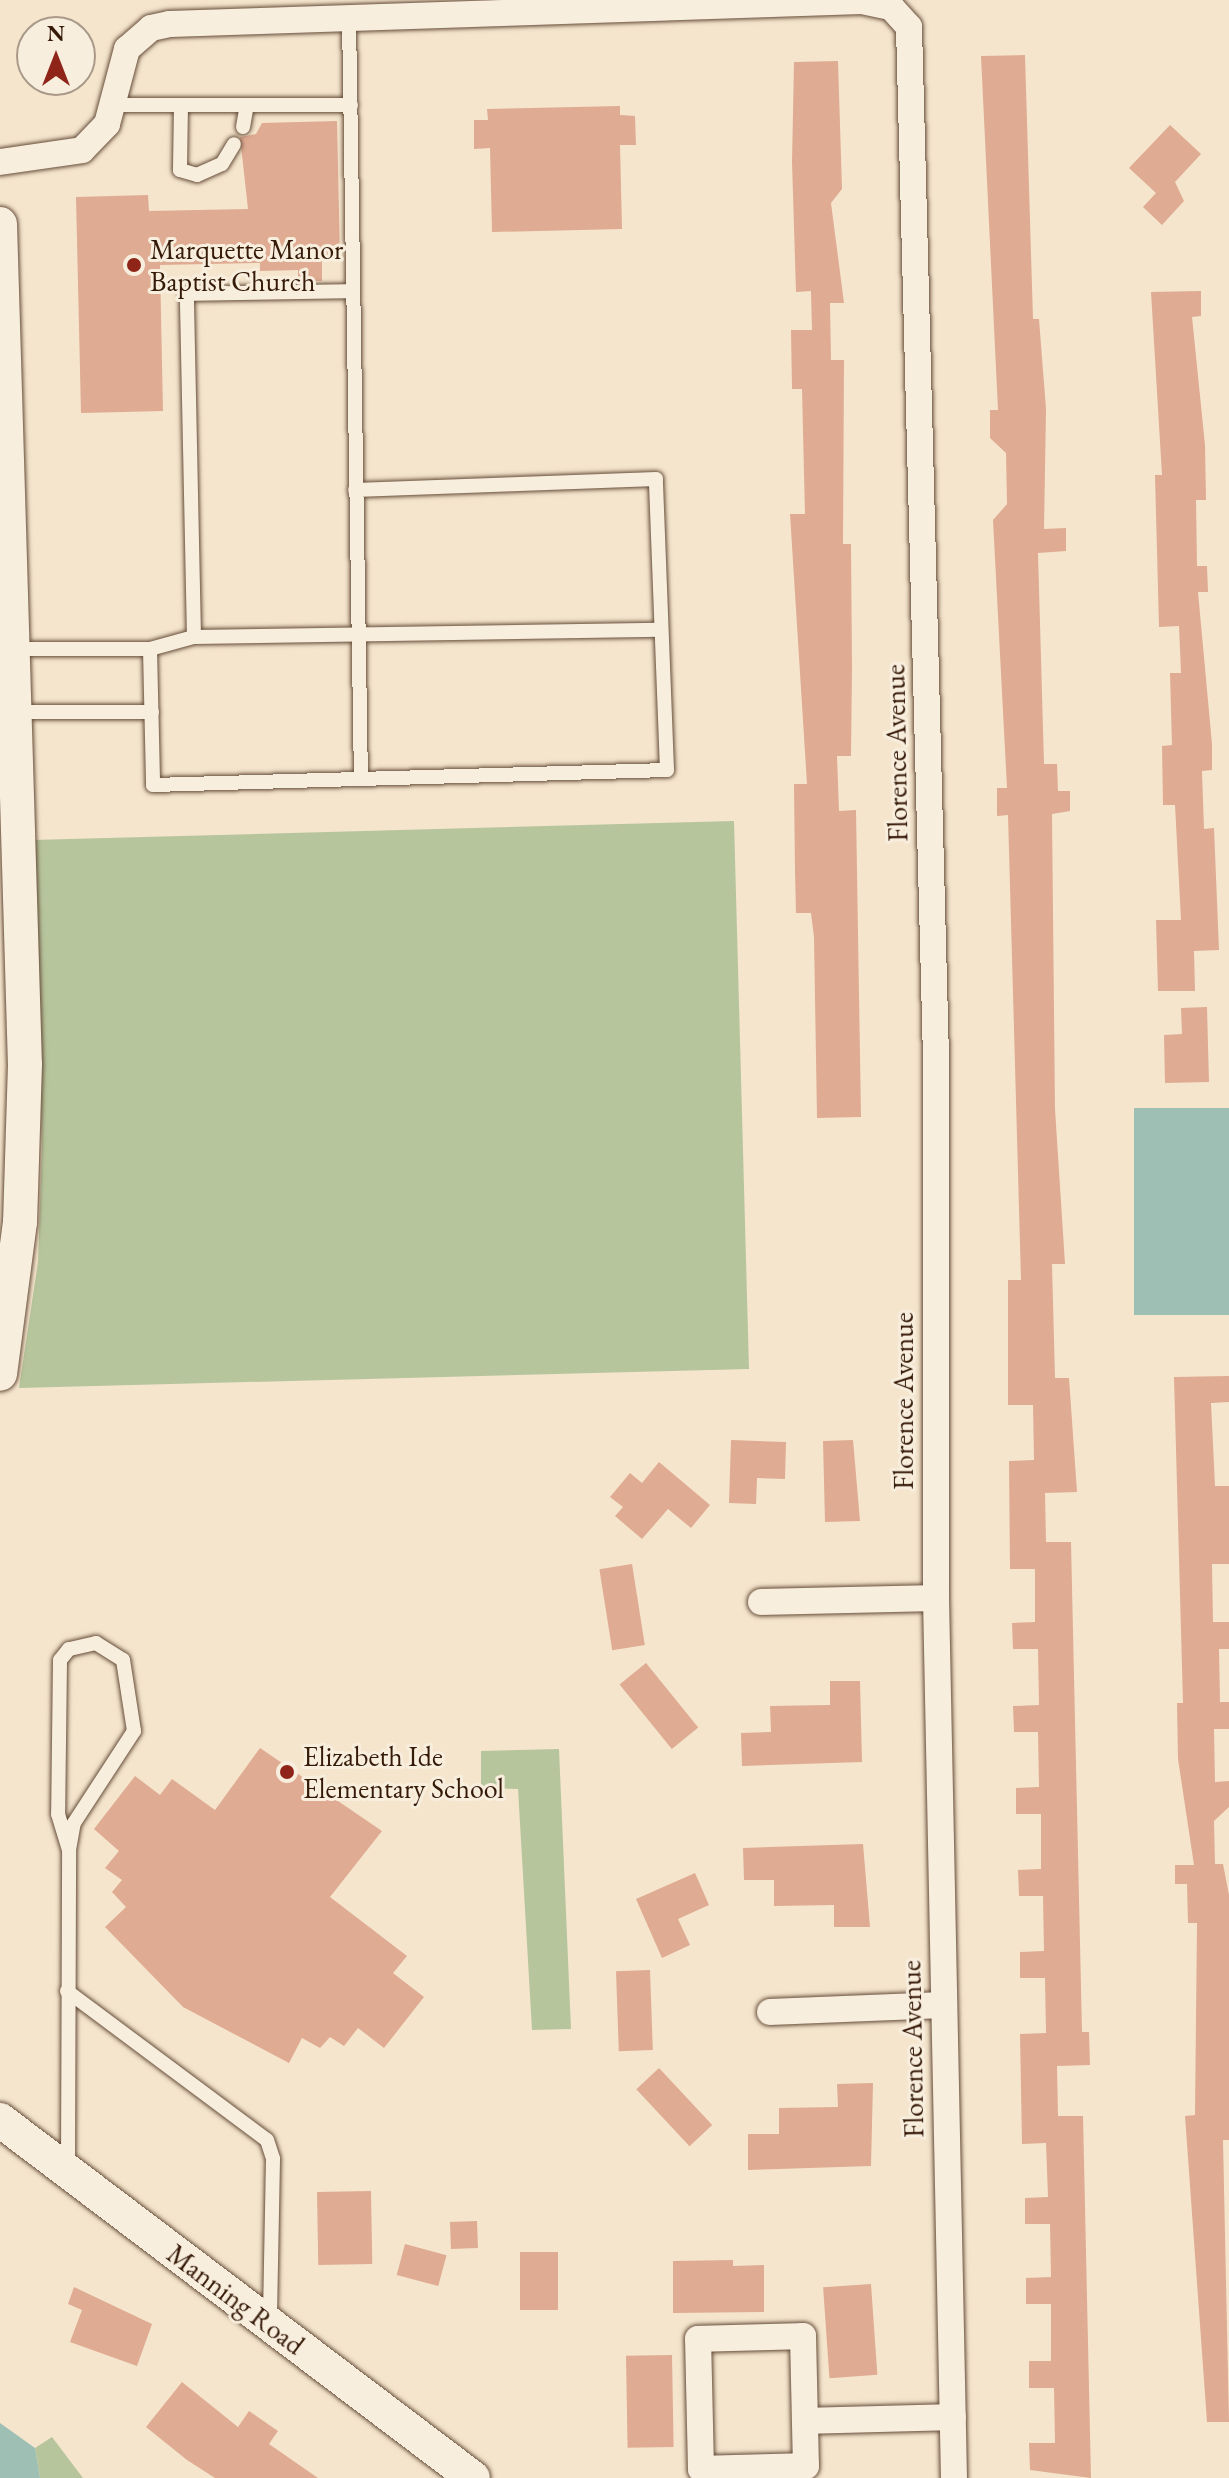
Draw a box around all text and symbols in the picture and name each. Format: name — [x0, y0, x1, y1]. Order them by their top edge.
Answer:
north arrow — [16, 16, 96, 96]
text: N — [47, 19, 65, 48]
place label: Marquette Manor Baptist Church — [150, 232, 343, 298]
marker: Marquette Manor Baptist Church — [125, 256, 143, 274]
street label: Florence Avenue — [878, 664, 914, 842]
street label: Florence Avenue — [886, 1312, 920, 1490]
place label: Elizabeth Ide Elementary School — [303, 1739, 504, 1805]
marker: Elizabeth Ide Elementary School — [278, 1763, 296, 1781]
street label: Florence Avenue — [894, 1960, 930, 2138]
street label: Manning Road — [161, 2236, 311, 2362]

